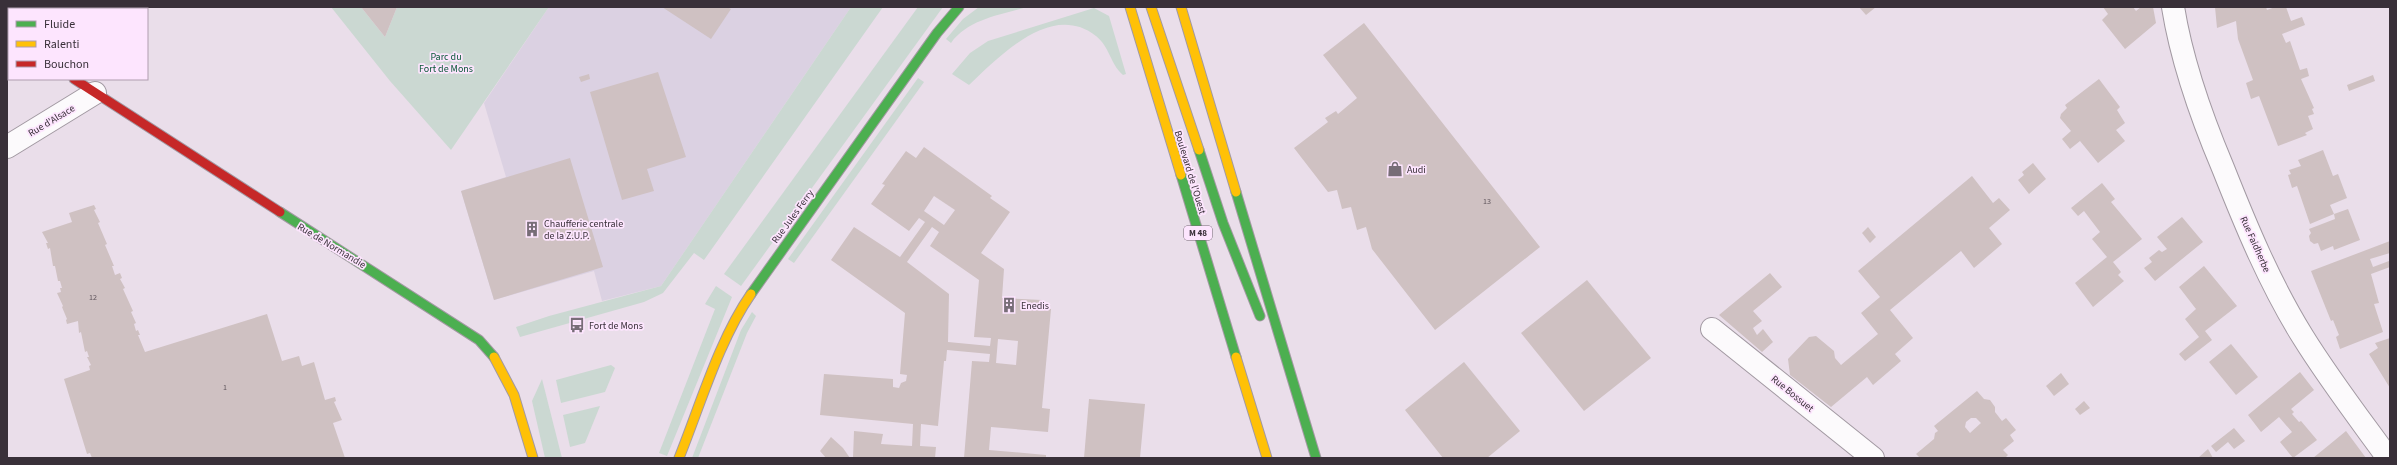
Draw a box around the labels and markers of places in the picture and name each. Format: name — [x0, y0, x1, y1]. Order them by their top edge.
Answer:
shop icon: Audi — [1386, 160, 1404, 178]
place label: Audi — [1407, 163, 1426, 177]
place label: Chaufferie centrale de la Z.U.P. — [544, 217, 623, 243]
building icon: Chaufferie centrale de la Z.U.P. — [523, 220, 541, 238]
building icon: Enedis — [1000, 296, 1018, 314]
place label: Enedis — [1021, 299, 1049, 313]
bus stop icon: Fort de Mons — [568, 316, 586, 334]
place label: Fort de Mons — [589, 319, 643, 333]

